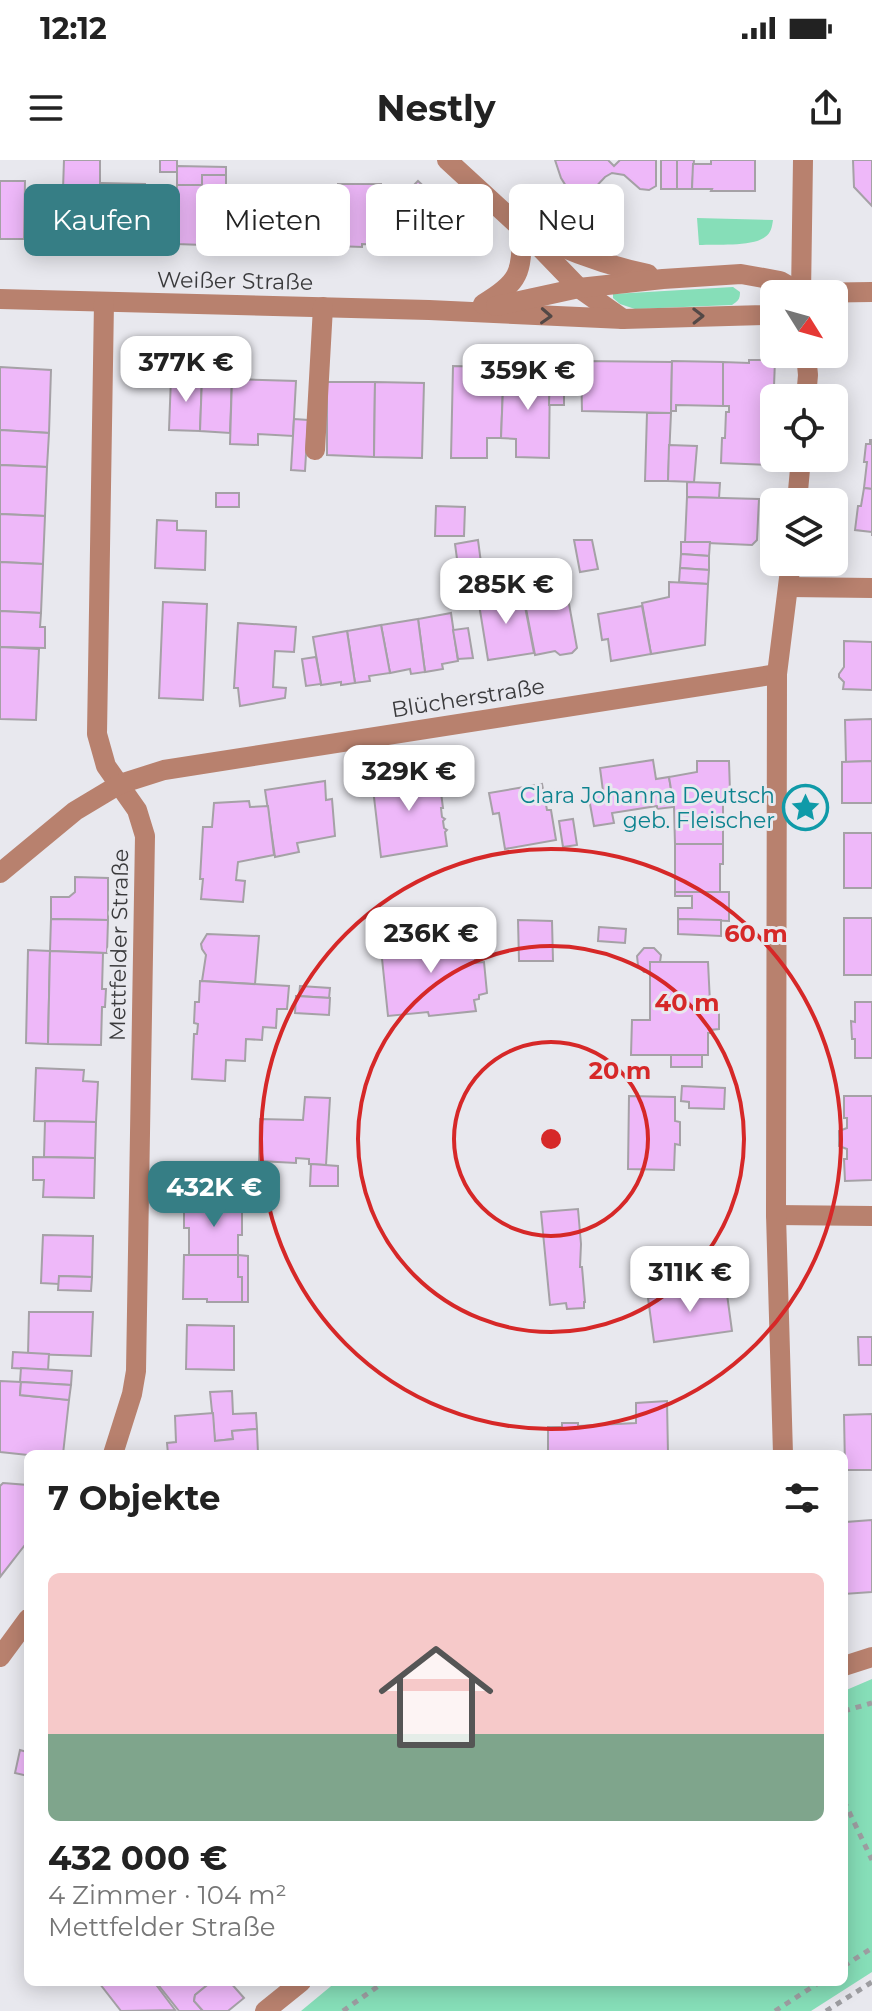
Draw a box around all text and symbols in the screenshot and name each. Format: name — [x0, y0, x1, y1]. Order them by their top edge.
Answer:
text: 12:12 — [40, 10, 107, 47]
icon: menu — [24, 86, 68, 130]
text: Nestly — [377, 86, 495, 130]
icon: share — [804, 86, 848, 130]
chip: Kaufen — [24, 184, 180, 256]
chip: Mieten — [196, 184, 350, 256]
chip: Filter — [366, 184, 493, 256]
chip: Neu — [509, 184, 624, 256]
street label: Weißer Straße — [157, 266, 313, 296]
north arrow — [760, 280, 848, 368]
map controls — [760, 280, 848, 576]
one-way arrow — [540, 307, 553, 324]
one-way arrow — [692, 307, 705, 324]
pin: 377K € — [121, 336, 251, 404]
pin: 359K € — [463, 344, 593, 412]
text: 377K € — [138, 346, 234, 378]
text: 359K € — [481, 354, 575, 386]
button: locate — [760, 384, 848, 472]
button: layers — [760, 488, 848, 576]
pin: 285K € — [441, 558, 571, 626]
text: 285K € — [458, 568, 554, 600]
street label: Blücherstraße — [389, 673, 547, 723]
pin: 329K € — [344, 745, 474, 813]
text: 329K € — [362, 755, 456, 787]
place label: Clara Johanna Deutsch geb. Fleischer — [520, 782, 775, 834]
place icon: Clara Johanna Deutsch geb. Fleischer — [782, 784, 830, 832]
street label: Mettfelder Straße — [104, 849, 134, 1041]
pin: 236K € — [366, 907, 496, 975]
text: 236K € — [384, 917, 478, 949]
text: 60 m — [724, 919, 788, 948]
text: 40 m — [655, 988, 719, 1017]
text: 20 m — [589, 1056, 651, 1085]
centre of rings — [537, 1125, 565, 1153]
pin: 432K € — [149, 1161, 279, 1229]
text: 432K € — [166, 1171, 262, 1203]
pin: 311K € — [625, 1246, 755, 1314]
text: 311K € — [648, 1256, 732, 1288]
icon: filters — [780, 1476, 824, 1520]
text: 7 Objekte — [48, 1477, 220, 1519]
icon: home — [364, 1625, 508, 1769]
text: 432 000 € — [48, 1837, 227, 1879]
text: 4 Zimmer · 104 m² — [48, 1879, 287, 1911]
text: Mettfelder Straße — [48, 1911, 275, 1943]

